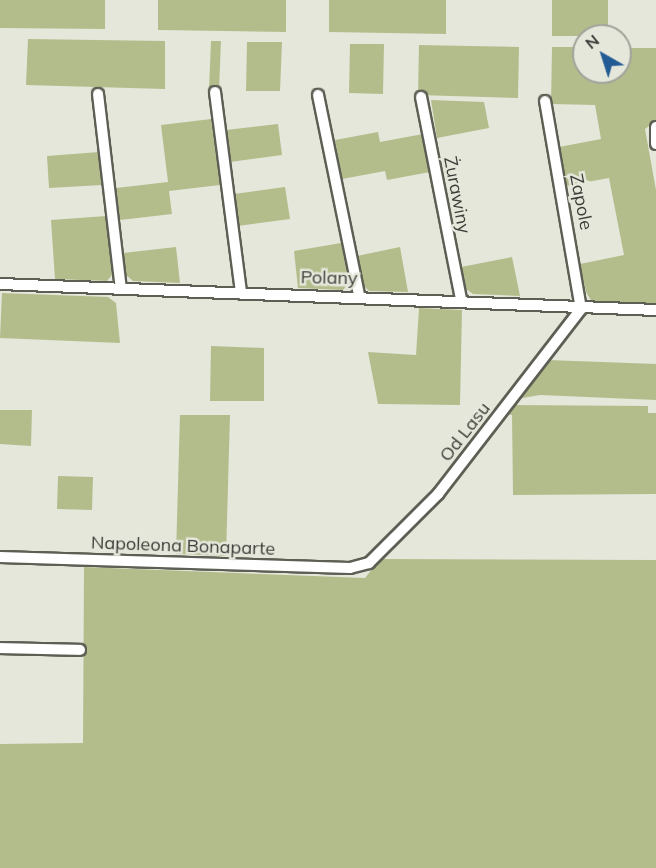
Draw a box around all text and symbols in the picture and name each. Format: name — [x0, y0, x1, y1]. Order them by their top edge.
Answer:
north arrow — [572, 24, 632, 84]
text: N — [581, 30, 603, 53]
street label: Żurawiny — [439, 155, 475, 235]
street label: Zapole — [565, 172, 597, 232]
street label: Polany — [300, 267, 358, 289]
street label: Od Lasu — [435, 398, 495, 466]
street label: Napoleona Bonaparte — [91, 532, 275, 560]

